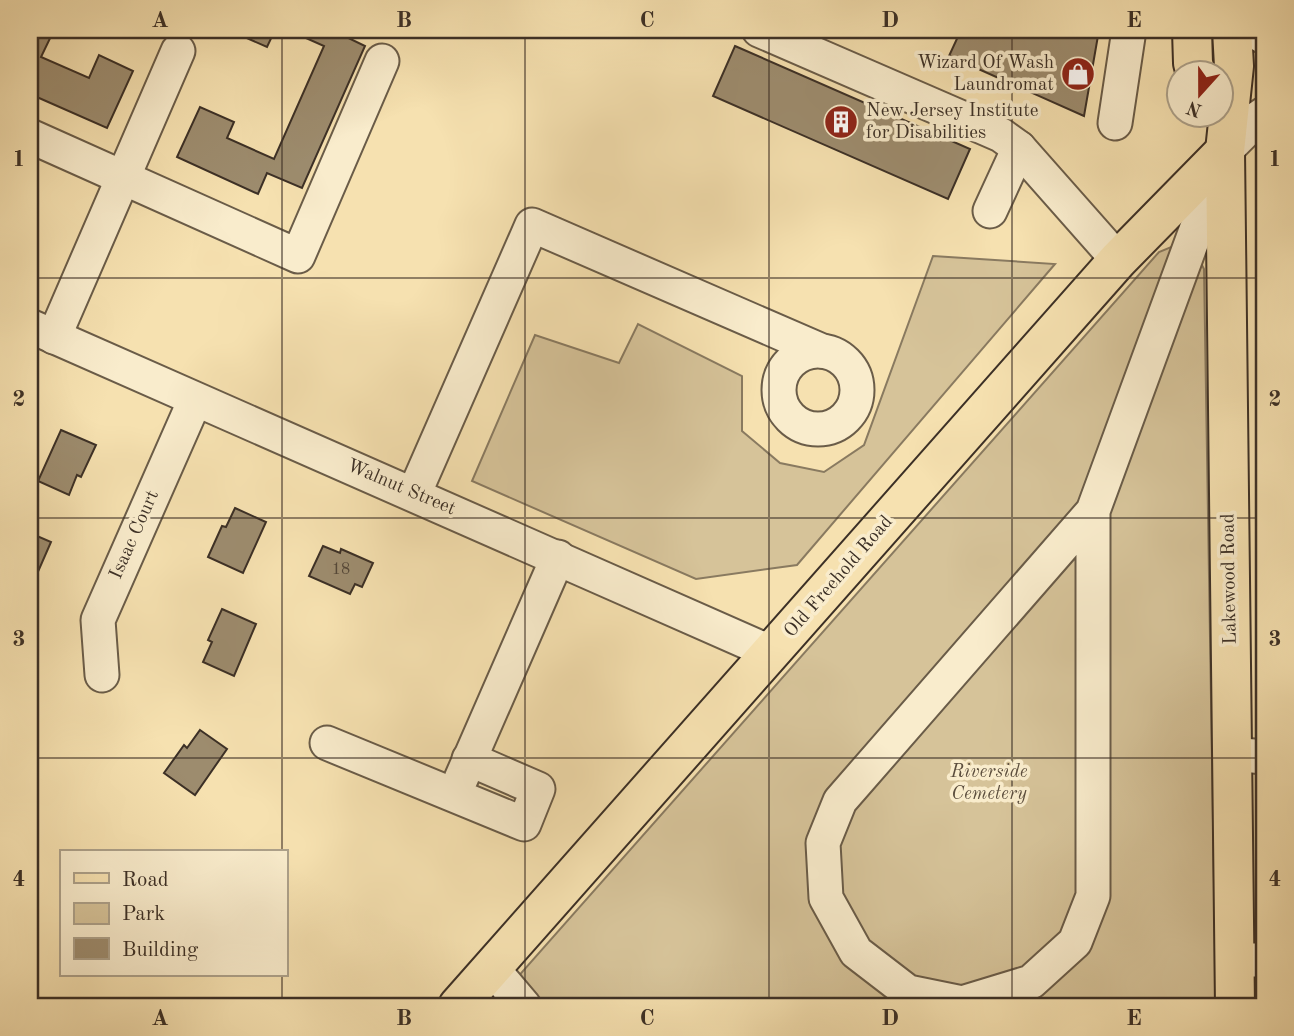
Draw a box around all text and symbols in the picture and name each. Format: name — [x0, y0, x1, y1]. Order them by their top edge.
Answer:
text: A — [151, 9, 169, 32]
text: B — [396, 9, 412, 32]
text: C — [639, 9, 655, 32]
text: D — [881, 9, 899, 32]
text: E — [1126, 9, 1142, 32]
place label: Wizard Of Wash Laundromat — [917, 54, 1054, 95]
shop icon: Wizard Of Wash Laundromat — [1059, 55, 1097, 93]
north arrow — [1164, 60, 1234, 130]
text: N — [1184, 96, 1205, 119]
place label: New Jersey Institute for Disabilities — [866, 102, 1039, 143]
building icon: New Jersey Institute for Disabilities — [822, 103, 860, 141]
text: 1 — [12, 148, 26, 171]
text: 1 — [1268, 148, 1282, 171]
text: 2 — [12, 388, 26, 411]
text: 2 — [1268, 388, 1282, 411]
street label: Walnut Street — [344, 457, 458, 519]
street label: Isaac Court — [107, 488, 163, 582]
street label: Old Freehold Road — [781, 513, 897, 641]
street label: Lakewood Road — [1219, 513, 1241, 645]
house number: 18 — [332, 562, 350, 578]
text: 3 — [12, 628, 26, 651]
text: 3 — [1268, 628, 1282, 651]
park label: Riverside Cemetery — [949, 763, 1028, 804]
legend — [60, 850, 287, 976]
text: 4 — [12, 868, 26, 891]
text: 4 — [1268, 868, 1282, 891]
text: Road — [122, 870, 169, 891]
text: Park — [122, 904, 165, 925]
text: Building — [122, 940, 199, 961]
text: A — [151, 1007, 169, 1030]
text: B — [396, 1007, 412, 1030]
text: C — [639, 1007, 655, 1030]
text: D — [881, 1007, 899, 1030]
text: E — [1126, 1007, 1142, 1030]

